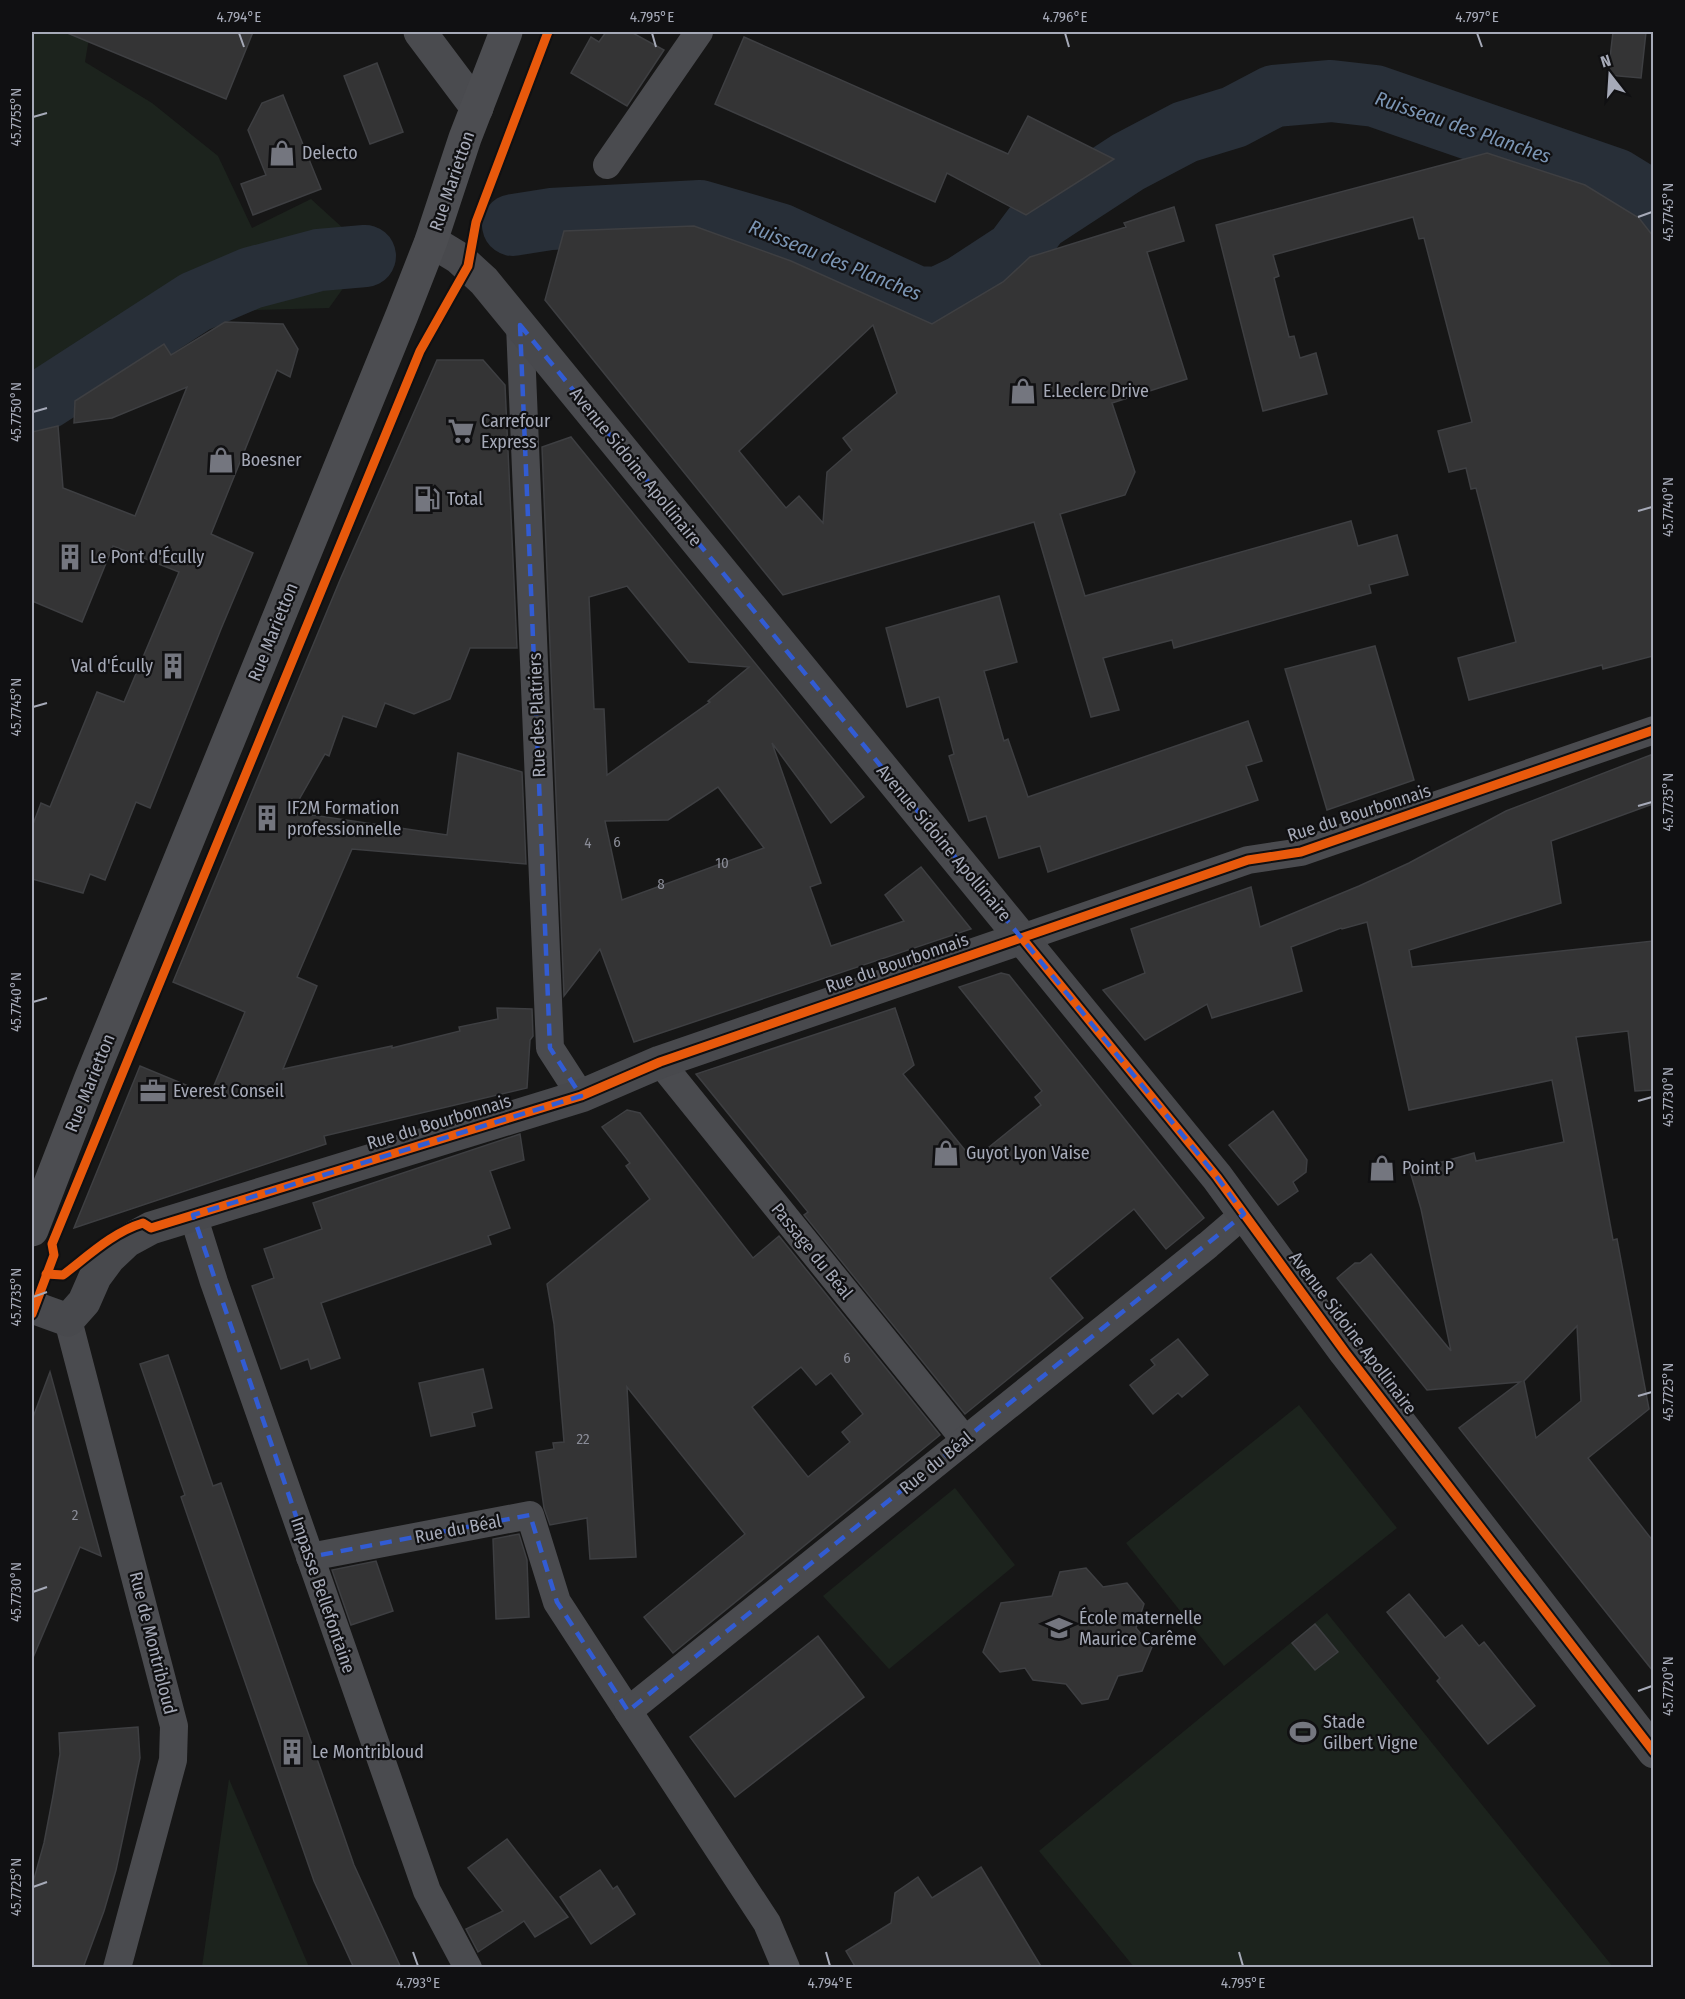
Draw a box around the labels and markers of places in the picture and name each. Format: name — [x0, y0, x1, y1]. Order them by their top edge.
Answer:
shop icon: Delecto — [267, 138, 297, 168]
place label: Delecto — [302, 142, 358, 164]
shop icon: E.Leclerc Drive — [1008, 376, 1038, 406]
place label: E.Leclerc Drive — [1043, 380, 1149, 402]
place label: Carrefour Express — [481, 410, 551, 453]
supermarket icon: Carrefour Express — [446, 416, 476, 446]
shop icon: Boesner — [206, 445, 236, 475]
place label: Boesner — [241, 449, 302, 471]
fuel station icon: Total — [412, 484, 442, 514]
place label: Total — [447, 488, 483, 510]
building icon: Le Pont d'Écully — [55, 542, 85, 572]
place label: Le Pont d'Écully — [90, 545, 204, 568]
building icon: Val d'Écully — [158, 651, 188, 681]
place label: Val d'Écully — [71, 654, 153, 677]
place label: IF2M Formation professionnelle — [287, 797, 402, 840]
building icon: IF2M Formation professionnelle — [252, 803, 282, 833]
office icon: Everest Conseil — [138, 1076, 168, 1106]
place label: Everest Conseil — [173, 1080, 284, 1102]
shop icon: Guyot Lyon Vaise — [931, 1138, 961, 1168]
place label: Guyot Lyon Vaise — [966, 1142, 1090, 1164]
shop icon: Point P — [1367, 1153, 1397, 1183]
place label: Point P — [1402, 1157, 1454, 1179]
place label: École maternelle Maurice Carême — [1079, 1606, 1202, 1650]
school or university icon: École maternelle Maurice Carême — [1044, 1613, 1074, 1643]
place label: Stade Gilbert Vigne — [1323, 1711, 1418, 1754]
sports icon: Stade Gilbert Vigne — [1288, 1717, 1318, 1747]
building icon: Le Montribloud — [277, 1737, 307, 1767]
place label: Le Montribloud — [312, 1741, 424, 1763]

